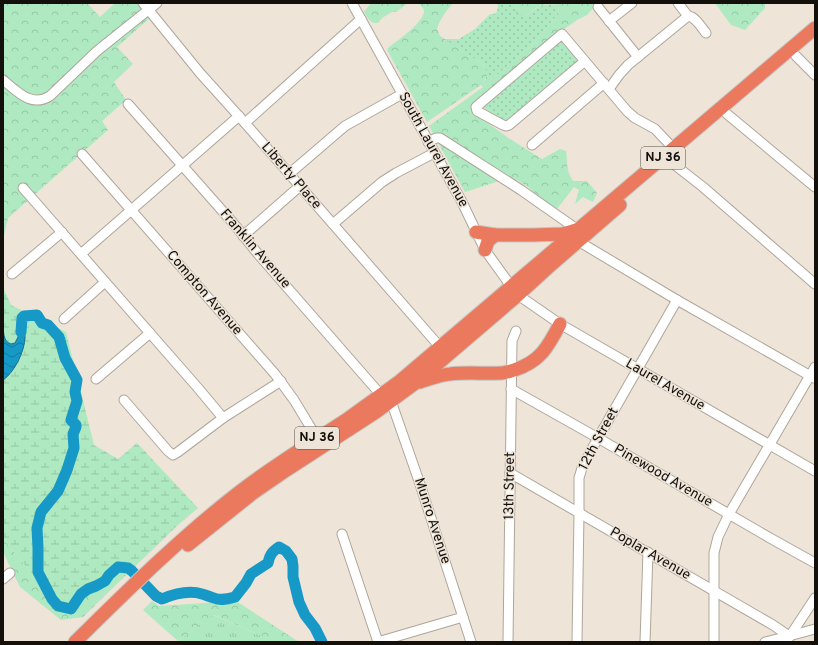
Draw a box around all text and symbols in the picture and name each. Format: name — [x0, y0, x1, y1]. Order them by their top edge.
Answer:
street label: South Laurel Avenue — [394, 89, 472, 211]
street label: Liberty Place — [257, 139, 325, 213]
road number: NJ 36 — [641, 147, 685, 169]
street label: Franklin Avenue — [216, 206, 294, 292]
street label: Compton Avenue — [162, 247, 246, 339]
street label: Laurel Avenue — [622, 355, 708, 415]
street label: 12th Street — [575, 405, 623, 473]
road number: NJ 36 — [295, 427, 339, 449]
street label: Pinewood Avenue — [611, 441, 715, 511]
street label: 13th Street — [501, 452, 519, 520]
street label: Munro Avenue — [410, 476, 454, 566]
street label: Poplar Avenue — [606, 524, 694, 584]

